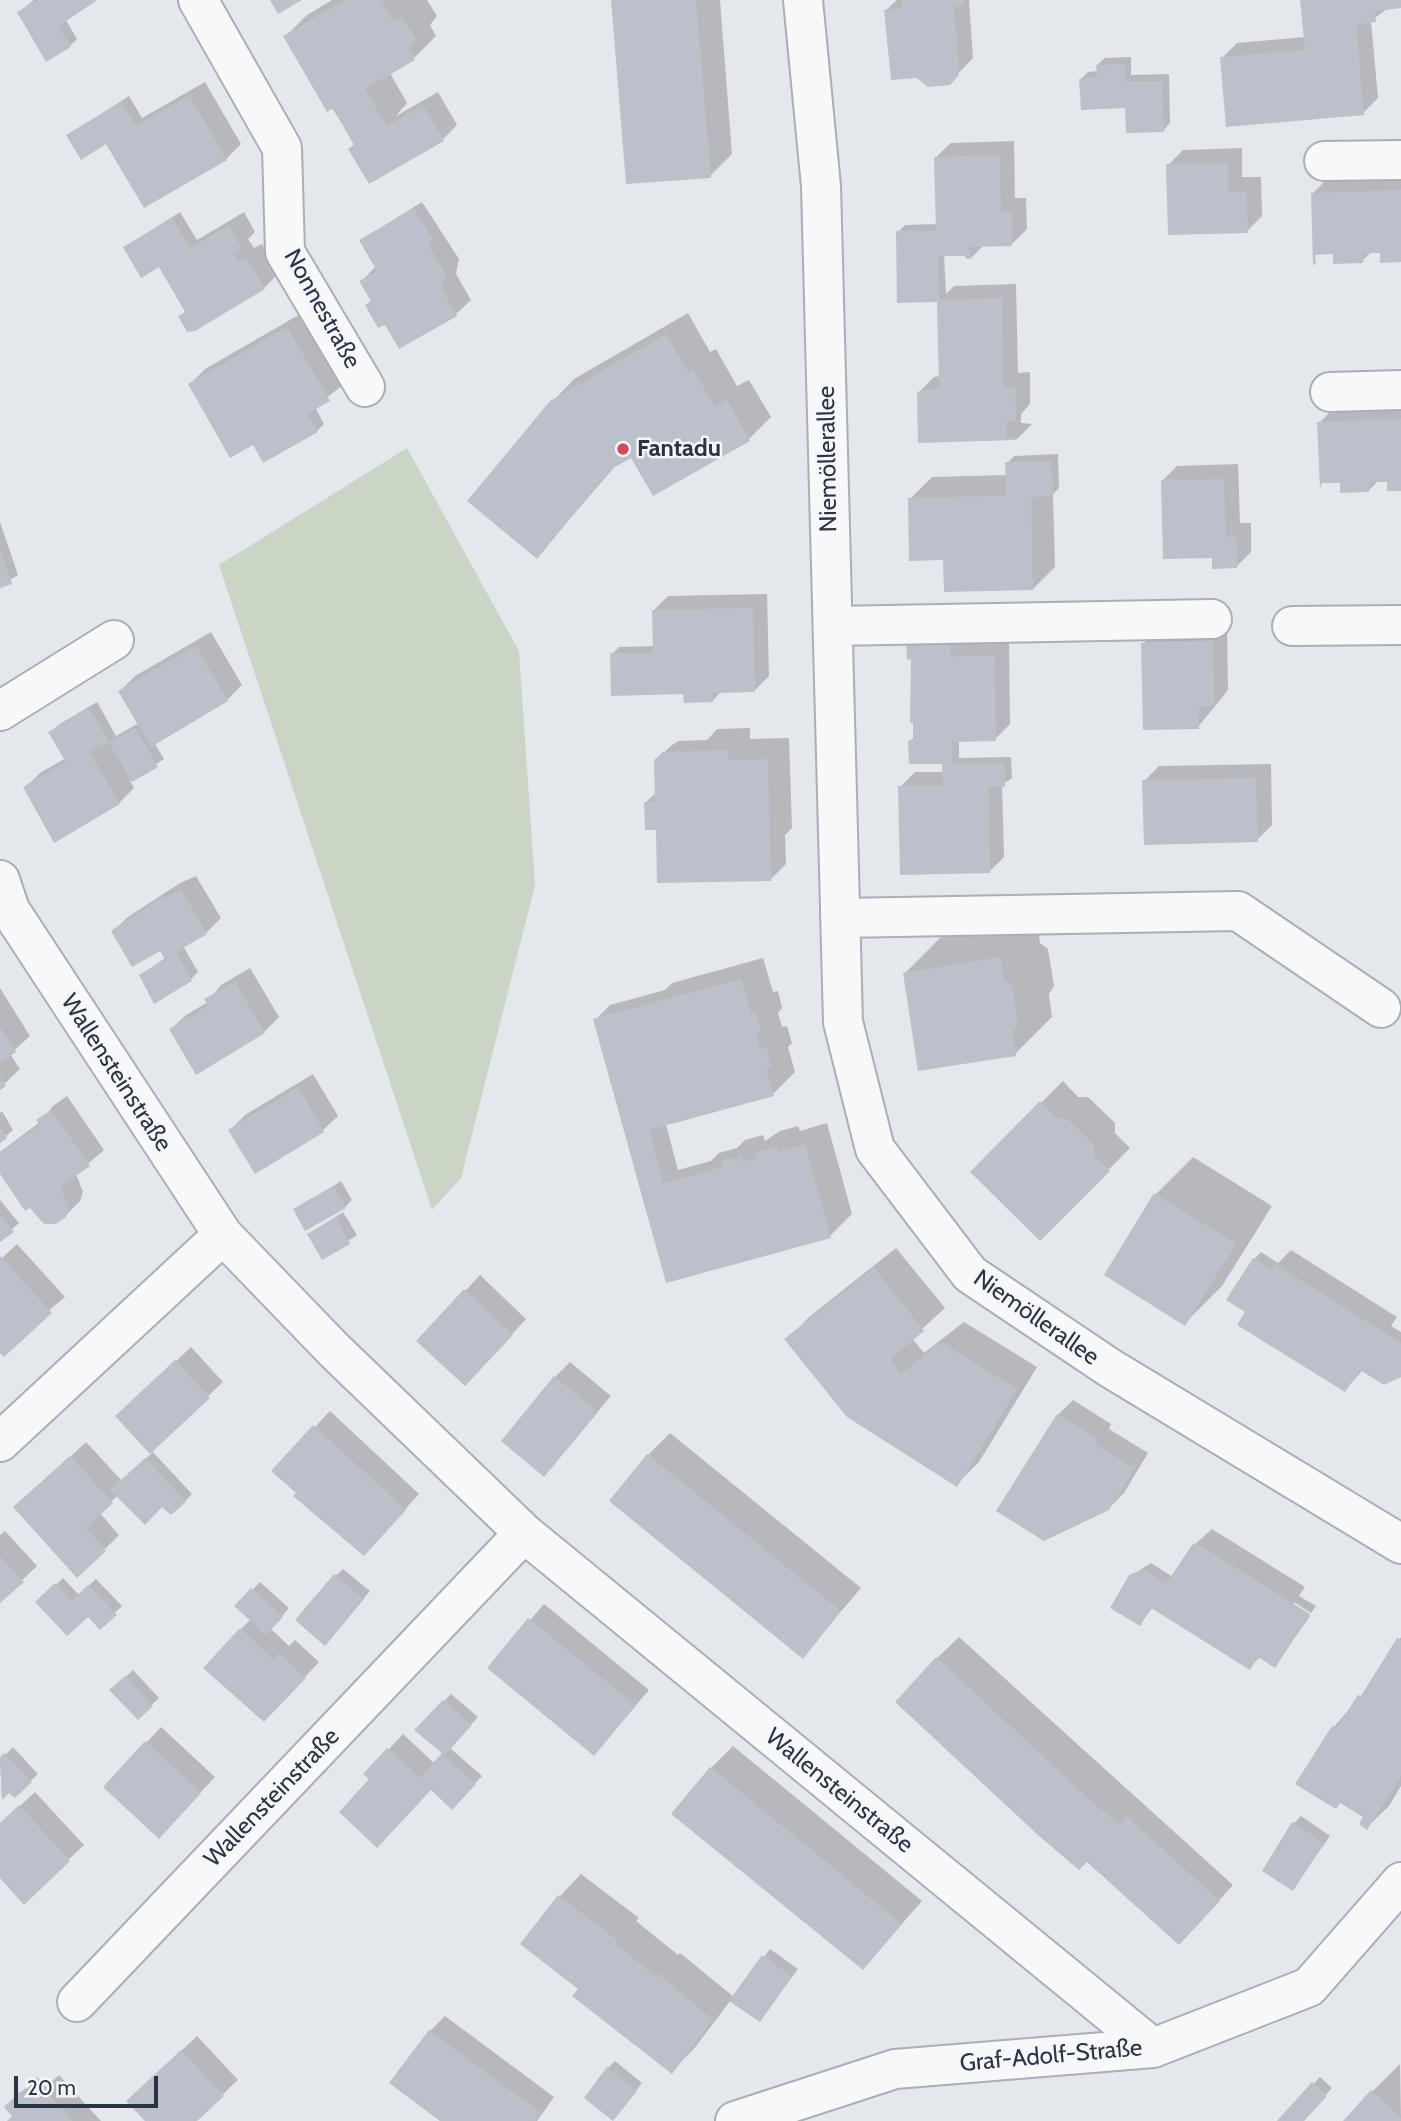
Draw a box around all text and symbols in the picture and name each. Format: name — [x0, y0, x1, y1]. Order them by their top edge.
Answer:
street label: Nonnestraße — [277, 244, 367, 374]
street label: Niemöllerallee — [812, 385, 844, 533]
place label: Fantadu — [637, 435, 721, 463]
marker: Fantadu — [615, 441, 631, 457]
street label: Wallensteinstraße — [54, 989, 178, 1157]
street label: Niemöllerallee — [968, 1264, 1104, 1372]
street label: Wallensteinstraße — [198, 1723, 346, 1873]
street label: Wallensteinstraße — [759, 1723, 919, 1859]
street label: Graf-Adolf-Straße — [959, 2034, 1143, 2078]
scale bar — [18, 2062, 161, 2106]
text: 20 m — [27, 2075, 76, 2100]

